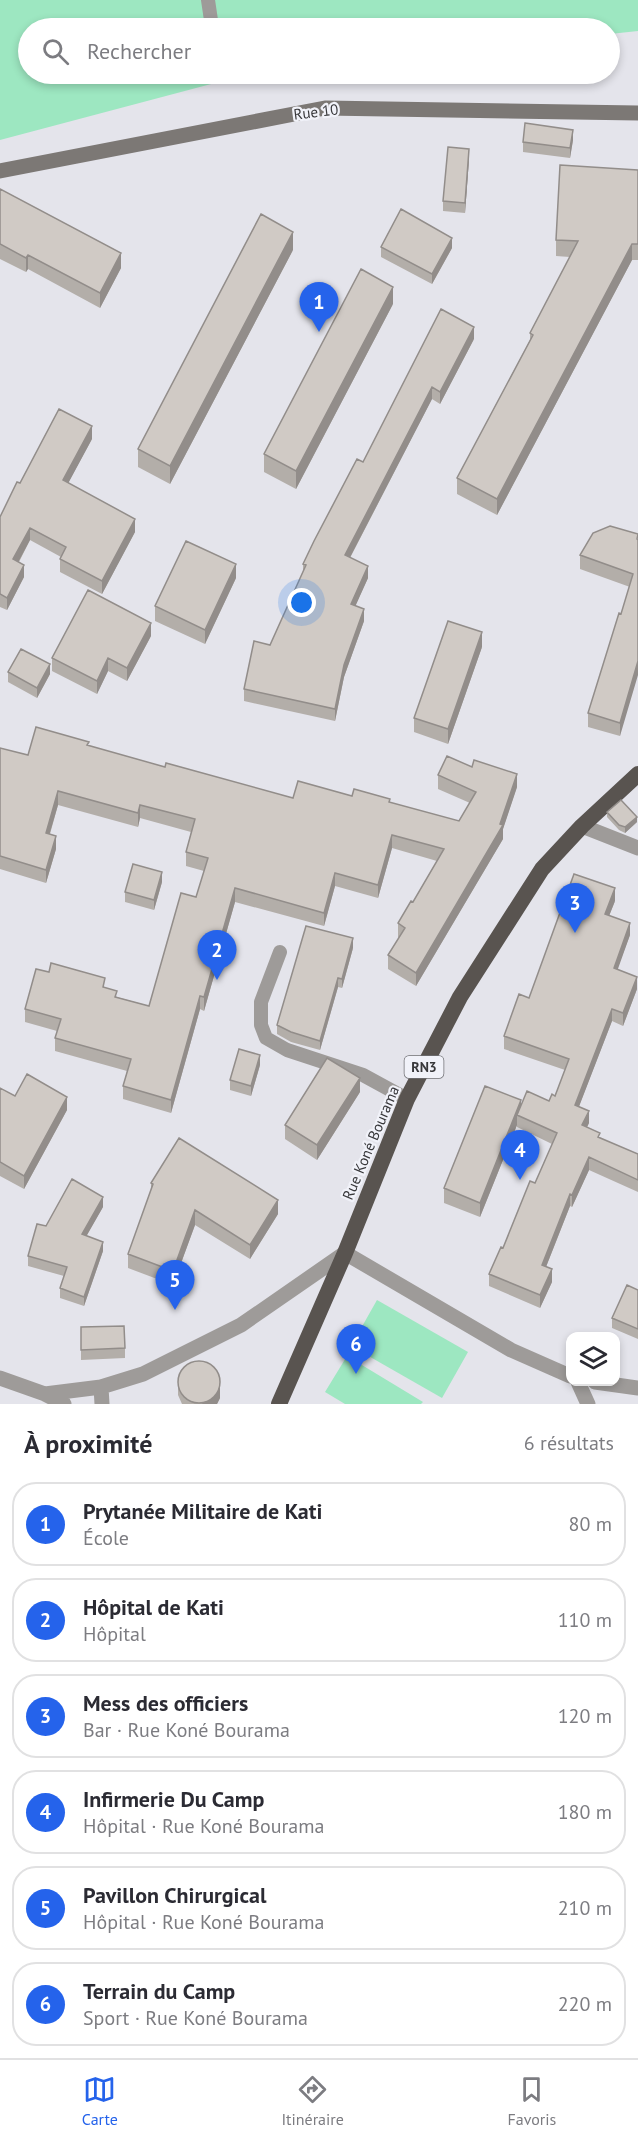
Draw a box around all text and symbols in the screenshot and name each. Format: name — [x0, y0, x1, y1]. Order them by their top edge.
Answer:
search box — [18, 18, 620, 84]
icon: search — [39, 35, 72, 68]
text: Rechercher — [87, 37, 191, 65]
street label: Rue 10 — [293, 99, 339, 124]
pin: 1 — [300, 282, 338, 332]
your location — [287, 588, 316, 617]
pin: 3 — [556, 884, 594, 933]
pin: 2 — [198, 930, 236, 980]
road number: RN3 — [404, 1056, 444, 1078]
street label: Rue Koné Bourama — [338, 1083, 403, 1203]
pin: 4 — [500, 1130, 540, 1180]
pin: 5 — [156, 1260, 195, 1310]
pin: 6 — [336, 1324, 376, 1374]
map controls — [566, 1332, 620, 1386]
button: layers — [566, 1332, 620, 1386]
text: À proximité — [24, 1427, 152, 1460]
text: 6 résultats — [524, 1430, 614, 1456]
text: Prytanée Militaire de Kati — [83, 1497, 322, 1525]
text: 1 — [40, 1511, 51, 1537]
text: 80 m — [569, 1511, 612, 1537]
text: École — [83, 1525, 129, 1551]
text: Hôpital de Kati — [83, 1593, 224, 1621]
text: 2 — [40, 1607, 51, 1633]
text: 110 m — [558, 1607, 612, 1633]
text: Hôpital — [83, 1621, 146, 1647]
text: Mess des officiers — [83, 1689, 248, 1717]
text: 3 — [40, 1703, 51, 1729]
text: 120 m — [558, 1703, 612, 1729]
text: Bar · Rue Koné Bourama — [83, 1717, 290, 1743]
text: Infirmerie Du Camp — [83, 1785, 264, 1813]
text: 4 — [40, 1799, 51, 1825]
text: 180 m — [558, 1799, 612, 1825]
text: Hôpital · Rue Koné Bourama — [83, 1813, 324, 1839]
text: Pavillon Chirurgical — [83, 1881, 266, 1909]
text: 5 — [40, 1895, 51, 1921]
text: 210 m — [558, 1895, 612, 1921]
text: Hôpital · Rue Koné Bourama — [83, 1909, 324, 1935]
text: Terrain du Camp — [83, 1977, 235, 2005]
text: 6 — [40, 1991, 51, 2017]
text: 220 m — [558, 1991, 612, 2017]
text: Sport · Rue Koné Bourama — [83, 2005, 308, 2031]
tab: Carte — [82, 2073, 118, 2129]
tab: Itinéraire — [281, 2073, 344, 2129]
tab: Favoris — [507, 2073, 556, 2129]

